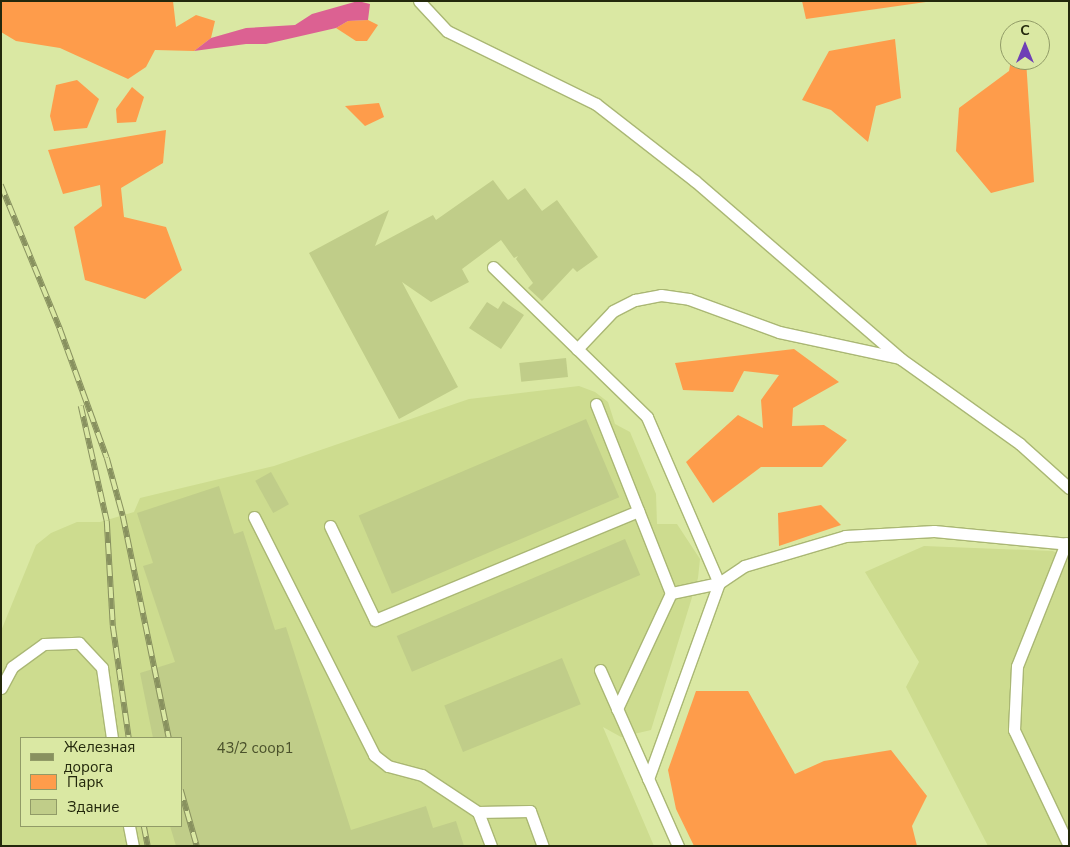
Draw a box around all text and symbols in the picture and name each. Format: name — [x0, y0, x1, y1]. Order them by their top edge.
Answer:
north arrow — [1000, 20, 1050, 70]
text: С — [1020, 21, 1030, 40]
legend — [20, 737, 182, 827]
text: Железная дорога — [64, 737, 135, 777]
house number: 43/2 соор1 — [216, 740, 294, 758]
text: Парк — [67, 772, 103, 792]
text: Здание — [67, 797, 119, 817]

